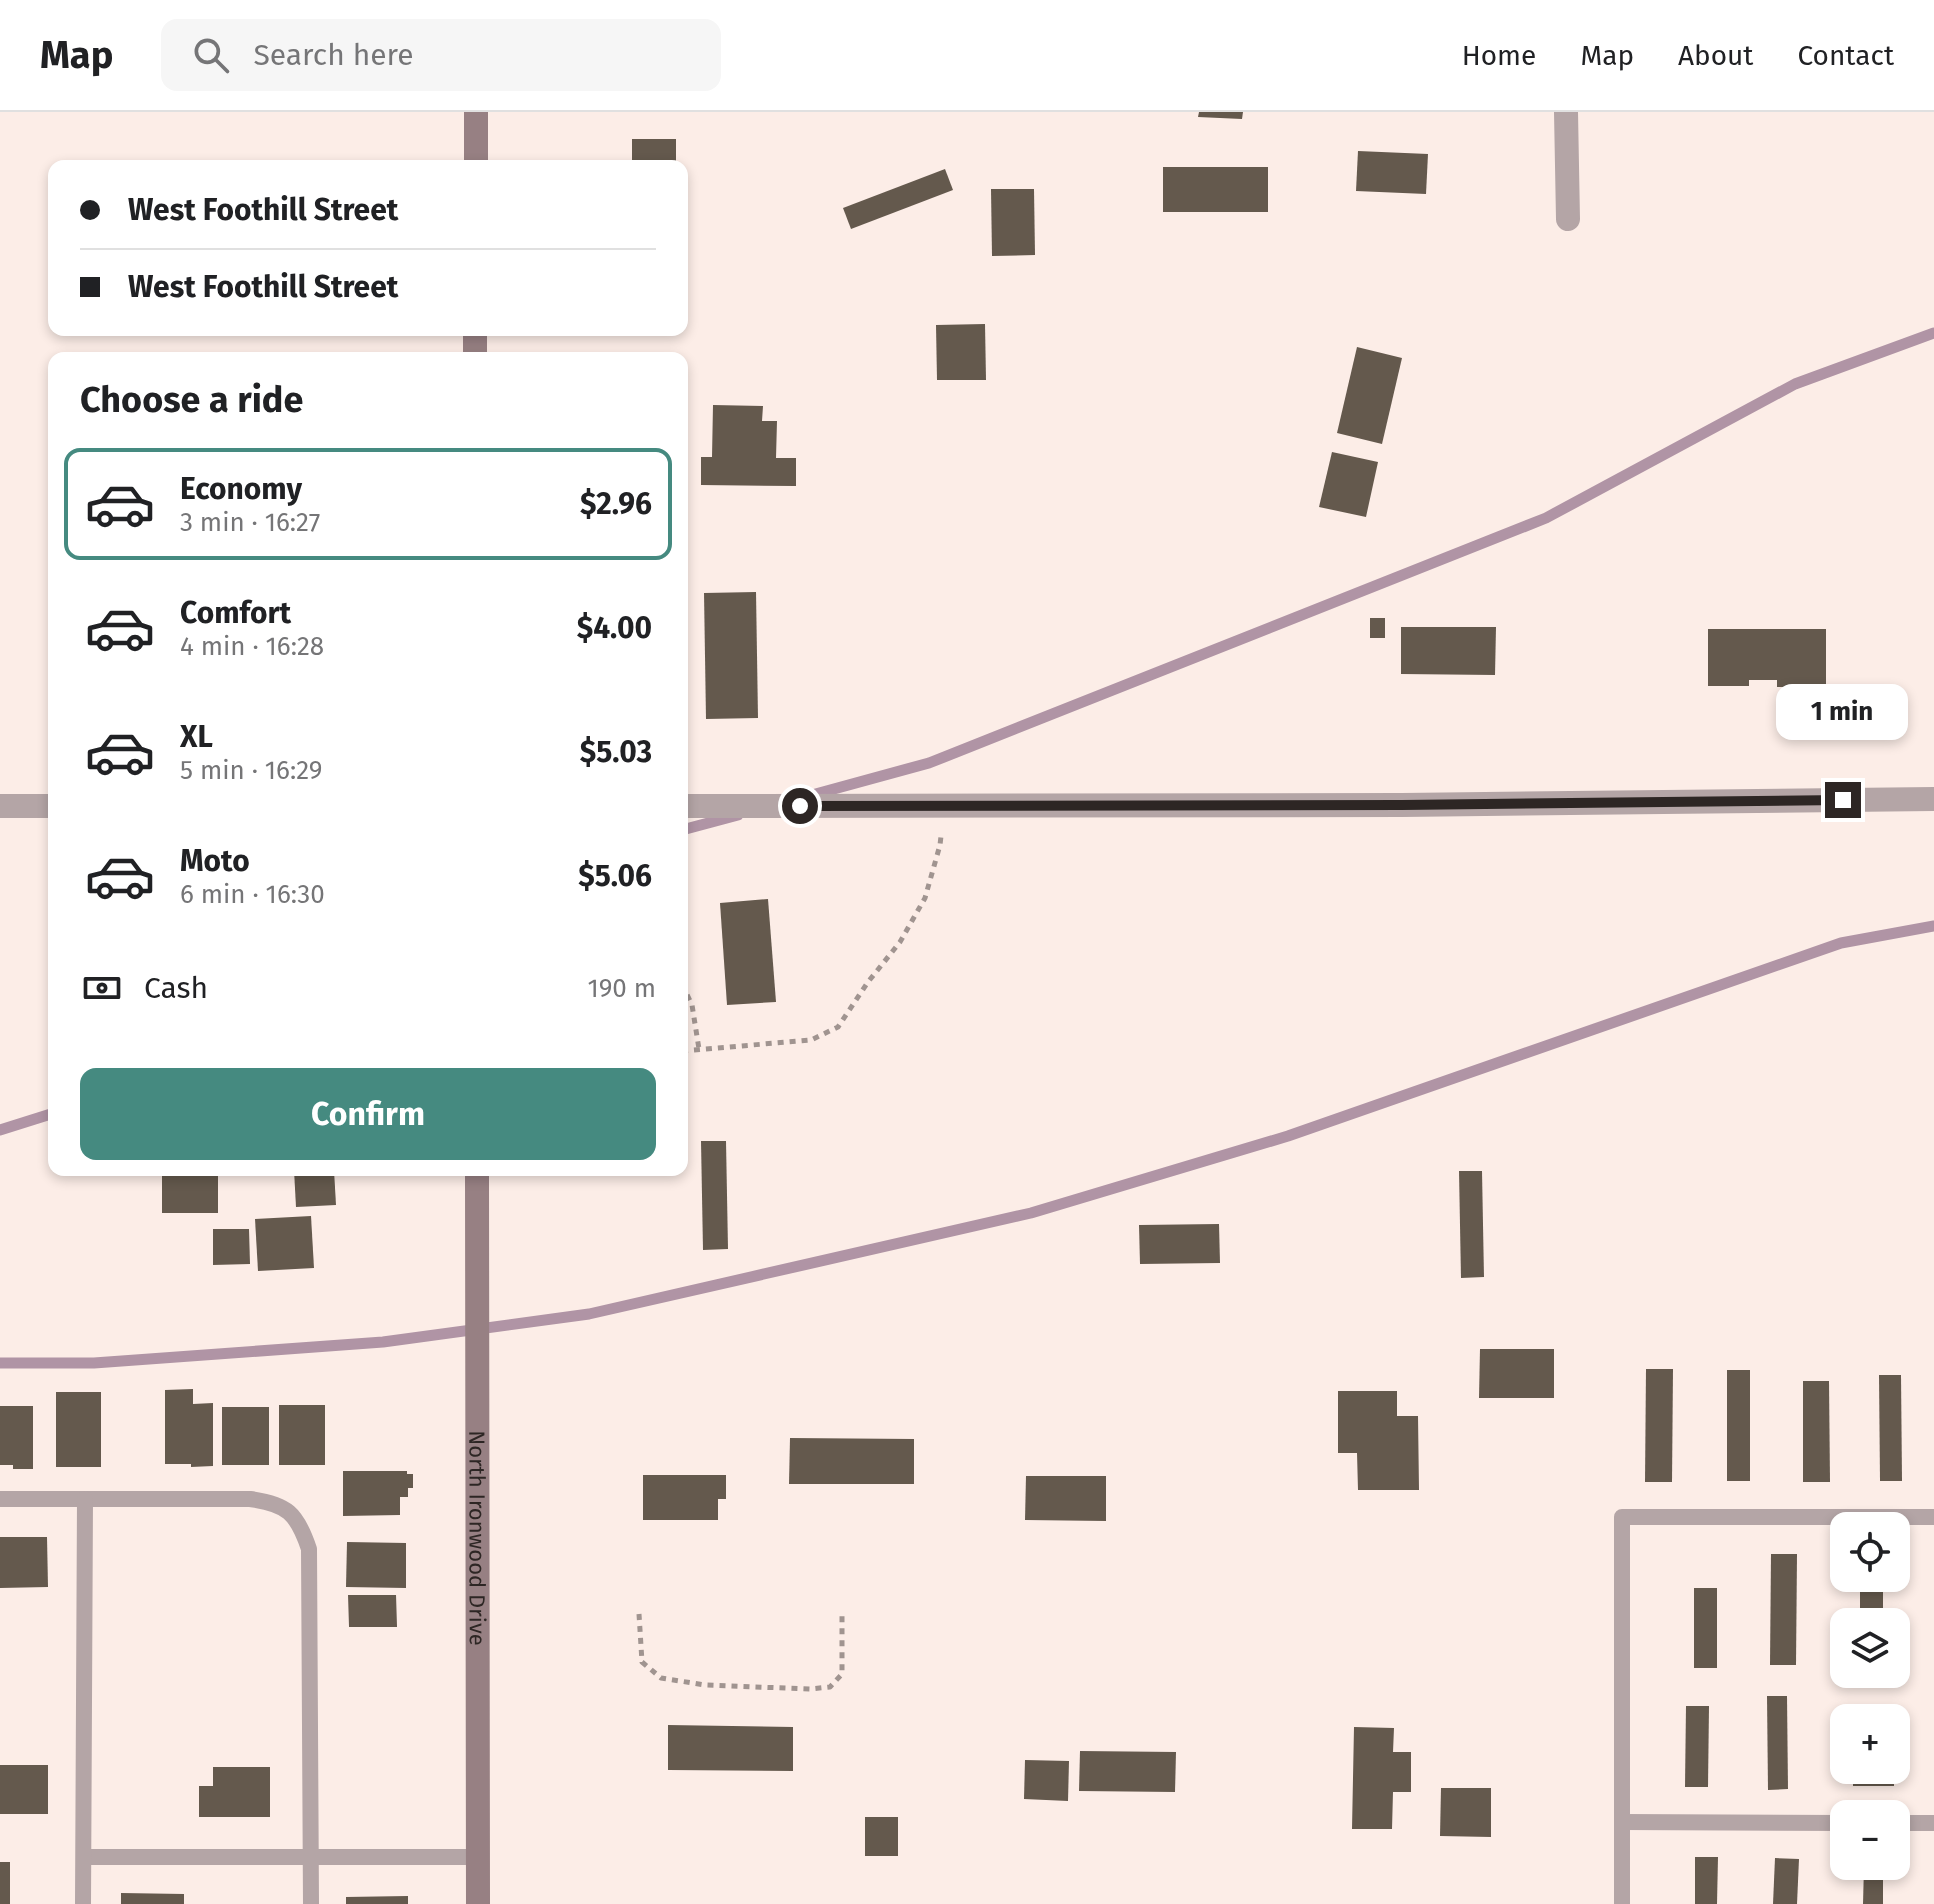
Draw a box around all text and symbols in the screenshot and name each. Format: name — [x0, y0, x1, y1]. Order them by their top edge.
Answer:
search box — [161, 19, 721, 91]
text: Map — [40, 32, 113, 78]
icon: search — [189, 33, 233, 77]
text: Search here — [253, 37, 414, 73]
text: Home — [1462, 39, 1536, 72]
text: Map — [1580, 39, 1634, 72]
text: About — [1678, 39, 1753, 72]
text: Contact — [1797, 39, 1894, 72]
text: West Foothill Street — [128, 192, 398, 228]
text: West Foothill Street — [128, 269, 398, 305]
text: Choose a ride — [80, 378, 303, 422]
icon: car — [84, 468, 156, 540]
text: Economy — [180, 471, 302, 507]
text: $2.96 — [580, 486, 652, 522]
text: 3 min · 16:27 — [180, 507, 320, 538]
icon: car — [84, 592, 156, 664]
text: Comfort — [180, 595, 291, 631]
text: $4.00 — [577, 610, 652, 646]
text: 4 min · 16:28 — [180, 631, 324, 662]
callout: 1 min — [1777, 684, 1909, 740]
text: 1 min — [1811, 696, 1873, 727]
icon: car — [84, 716, 156, 788]
text: XL — [180, 719, 213, 755]
text: $5.03 — [580, 734, 652, 770]
text: 5 min · 16:29 — [180, 755, 322, 786]
route end — [1825, 782, 1861, 818]
route start — [782, 788, 818, 824]
icon: car — [84, 840, 156, 912]
text: Moto — [180, 843, 250, 879]
text: $5.06 — [578, 858, 652, 894]
text: 6 min · 16:30 — [180, 879, 325, 910]
icon: cash — [80, 966, 124, 1010]
text: Cash — [144, 970, 208, 1006]
text: 190 m — [587, 973, 656, 1004]
button: Confirm — [80, 1068, 656, 1160]
street label: North Ironwood Drive — [464, 1430, 491, 1646]
map controls — [1830, 1512, 1910, 1880]
button: locate — [1830, 1512, 1910, 1592]
button: layers — [1830, 1608, 1910, 1688]
button: + — [1830, 1704, 1910, 1784]
button: − — [1830, 1800, 1910, 1880]

